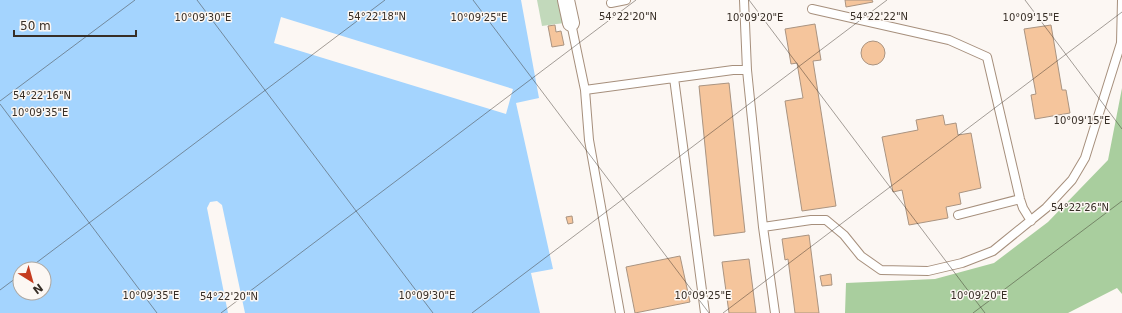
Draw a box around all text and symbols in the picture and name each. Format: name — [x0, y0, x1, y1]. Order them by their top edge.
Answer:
text: 54°22'18"N — [348, 11, 406, 22]
text: 54°22'20"N — [599, 11, 657, 22]
text: 54°22'22"N — [850, 11, 908, 22]
scale bar — [14, 12, 136, 38]
text: 10°09'30"E — [175, 12, 231, 23]
text: 10°09'25"E — [451, 12, 507, 23]
text: 10°09'20"E — [727, 12, 783, 23]
text: 10°09'15"E — [1003, 12, 1059, 23]
text: 50 m — [20, 19, 51, 33]
text: 54°22'16"N — [13, 90, 71, 101]
text: 10°09'35"E — [12, 107, 68, 118]
text: 10°09'15"E — [1054, 115, 1110, 126]
text: 54°22'26"N — [1051, 202, 1109, 213]
north arrow — [12, 261, 52, 301]
text: N — [30, 281, 45, 297]
text: 10°09'35"E — [123, 290, 179, 301]
text: 10°09'30"E — [399, 290, 455, 301]
text: 10°09'25"E — [675, 290, 731, 301]
text: 10°09'20"E — [951, 290, 1007, 301]
text: 54°22'20"N — [200, 291, 258, 302]

